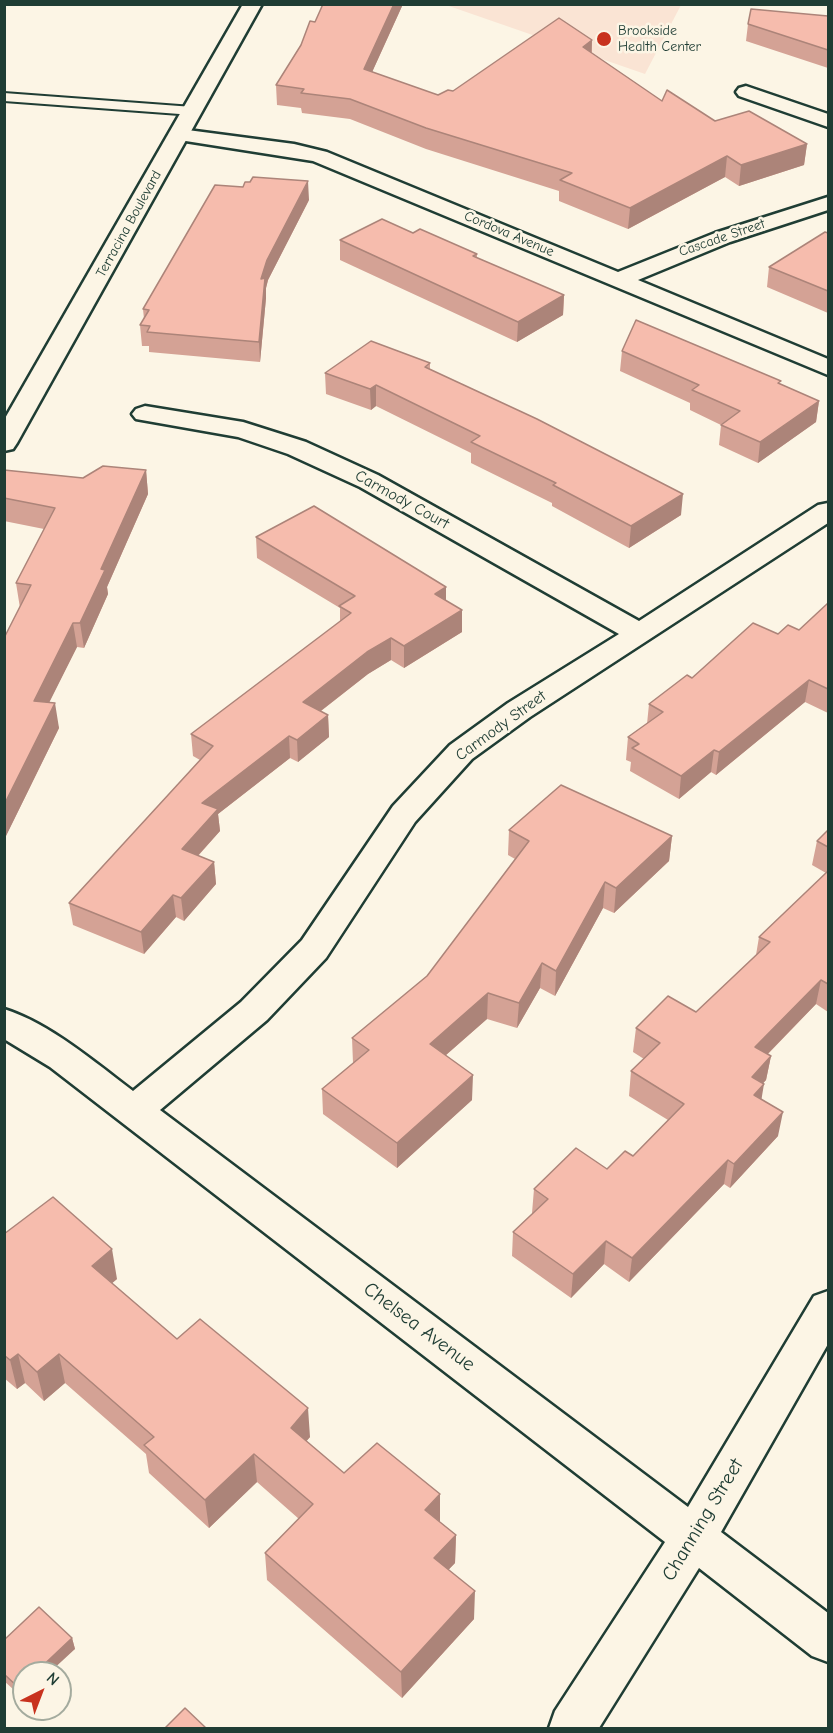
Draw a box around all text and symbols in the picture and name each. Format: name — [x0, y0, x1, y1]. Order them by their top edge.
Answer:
place label: Brookside Health Center — [618, 23, 701, 56]
marker: Brookside Health Center — [595, 30, 613, 48]
street label: Terracina Boulevard — [93, 168, 165, 280]
street label: Cordova Avenue — [462, 208, 556, 260]
street label: Cascade Street — [677, 215, 767, 261]
street label: Carmody Court — [352, 466, 452, 534]
street label: Carmody Street — [452, 687, 550, 765]
street label: Chelsea Avenue — [358, 1277, 480, 1377]
street label: Channing Street — [657, 1455, 749, 1585]
north arrow — [12, 1661, 72, 1721]
text: N — [43, 1669, 63, 1689]

